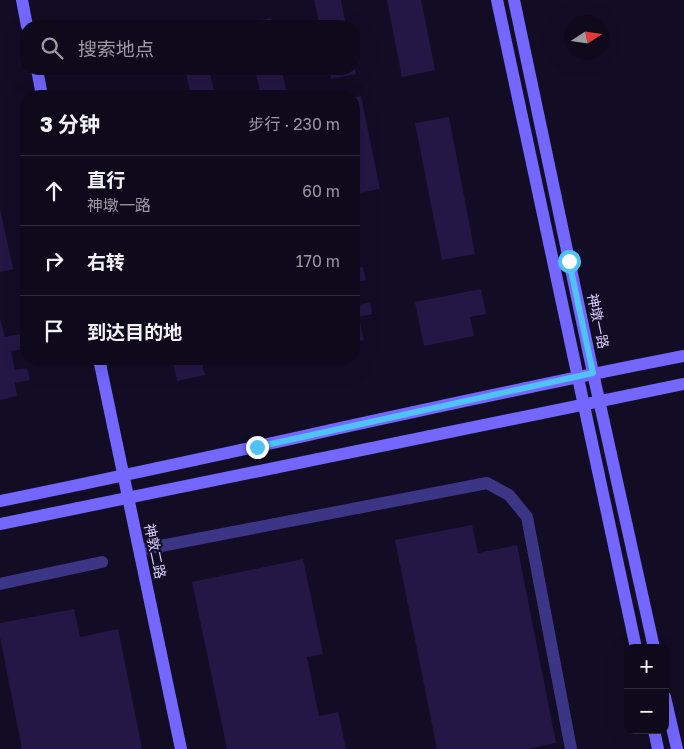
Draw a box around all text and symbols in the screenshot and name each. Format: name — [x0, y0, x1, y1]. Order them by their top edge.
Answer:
north arrow — [564, 15, 609, 60]
search box — [20, 20, 360, 75]
icon: search — [38, 34, 66, 62]
text: 搜索地点 — [78, 37, 154, 60]
text: 3 分钟 — [40, 111, 100, 137]
text: 步行 · 230 m — [248, 114, 340, 134]
text: 直行 — [87, 168, 125, 191]
icon: ahead — [40, 177, 68, 205]
text: 60 m — [302, 181, 340, 201]
text: 神墩一路 — [87, 195, 151, 215]
icon: right — [40, 247, 68, 275]
text: 右转 — [87, 250, 125, 273]
route start — [558, 250, 581, 273]
text: 170 m — [296, 251, 340, 271]
street label: 神墩一路 — [584, 292, 613, 350]
icon: arrive — [40, 317, 68, 345]
text: 到达目的地 — [87, 320, 182, 343]
route end — [246, 436, 269, 459]
street label: 神敦二路 — [141, 522, 170, 580]
map controls — [624, 644, 669, 734]
button: + — [624, 644, 669, 689]
button: − — [624, 689, 669, 734]

